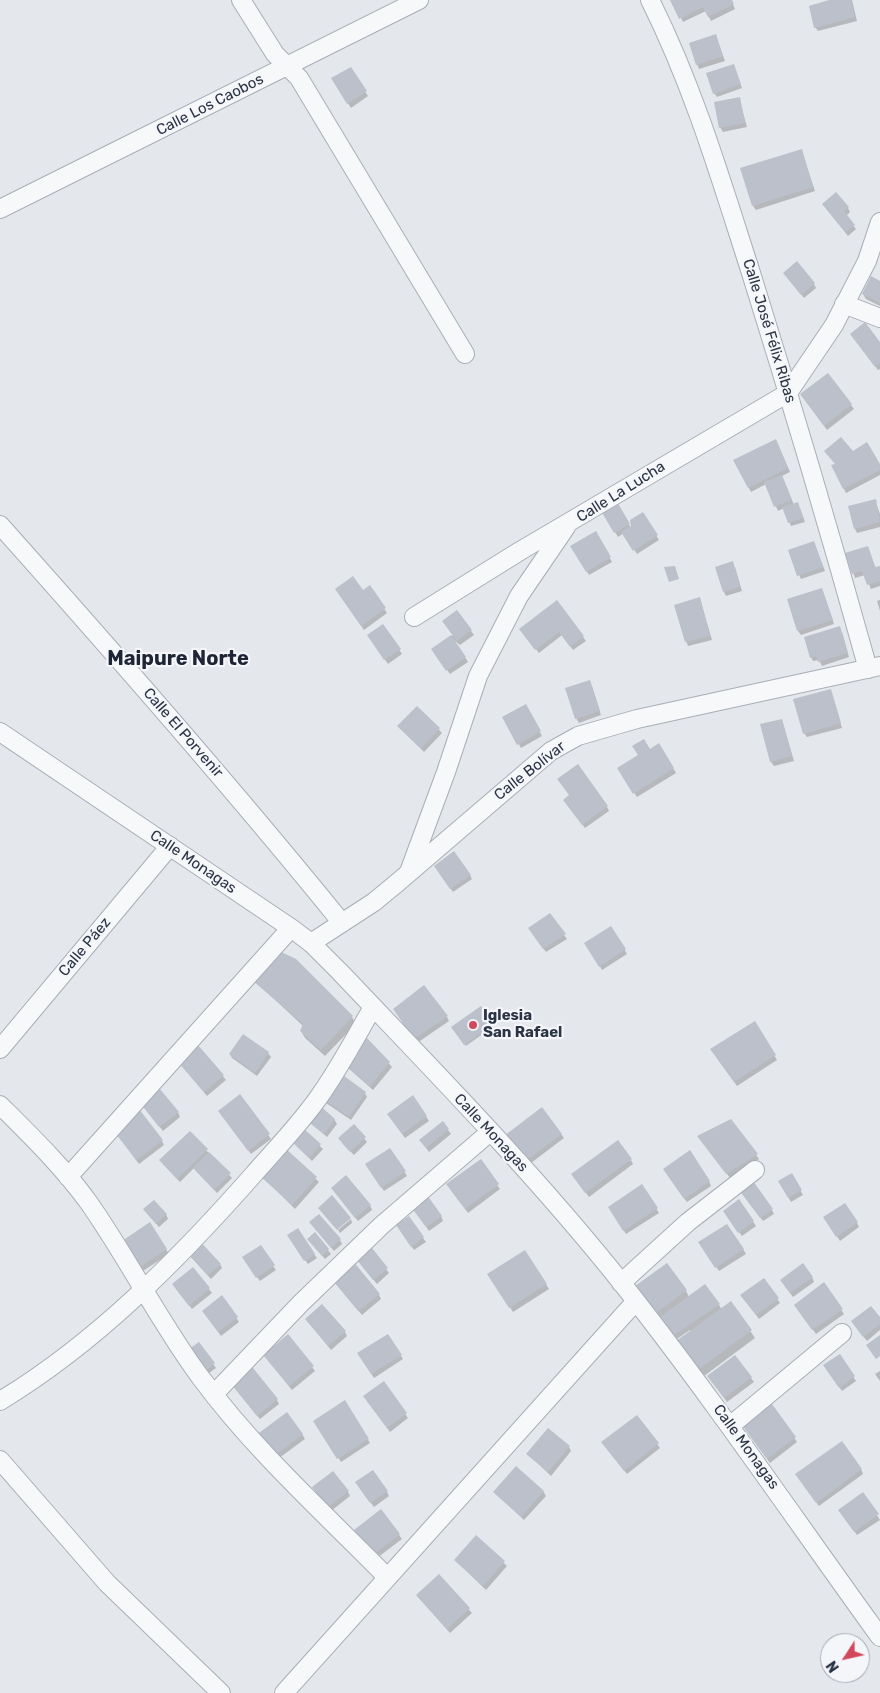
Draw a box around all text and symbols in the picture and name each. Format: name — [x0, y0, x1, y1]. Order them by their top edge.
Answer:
street label: Calle Los Caobos — [153, 70, 267, 140]
street label: Calle José Félix Ribas — [738, 257, 800, 405]
street label: Calle La Lucha — [573, 458, 669, 526]
district label: Maipure Norte — [107, 647, 249, 671]
street label: Calle El Porvenir — [139, 685, 227, 781]
street label: Calle Bolívar — [491, 738, 569, 804]
street label: Calle Monagas — [146, 826, 240, 898]
street label: Calle Páez — [55, 914, 115, 980]
place label: Iglesia San Rafael — [483, 1007, 562, 1042]
marker: Iglesia San Rafael — [467, 1019, 479, 1031]
street label: Calle Monagas — [450, 1090, 532, 1176]
street label: Calle Monagas — [709, 1401, 783, 1493]
north arrow — [820, 1633, 870, 1683]
text: N — [823, 1657, 843, 1675]

